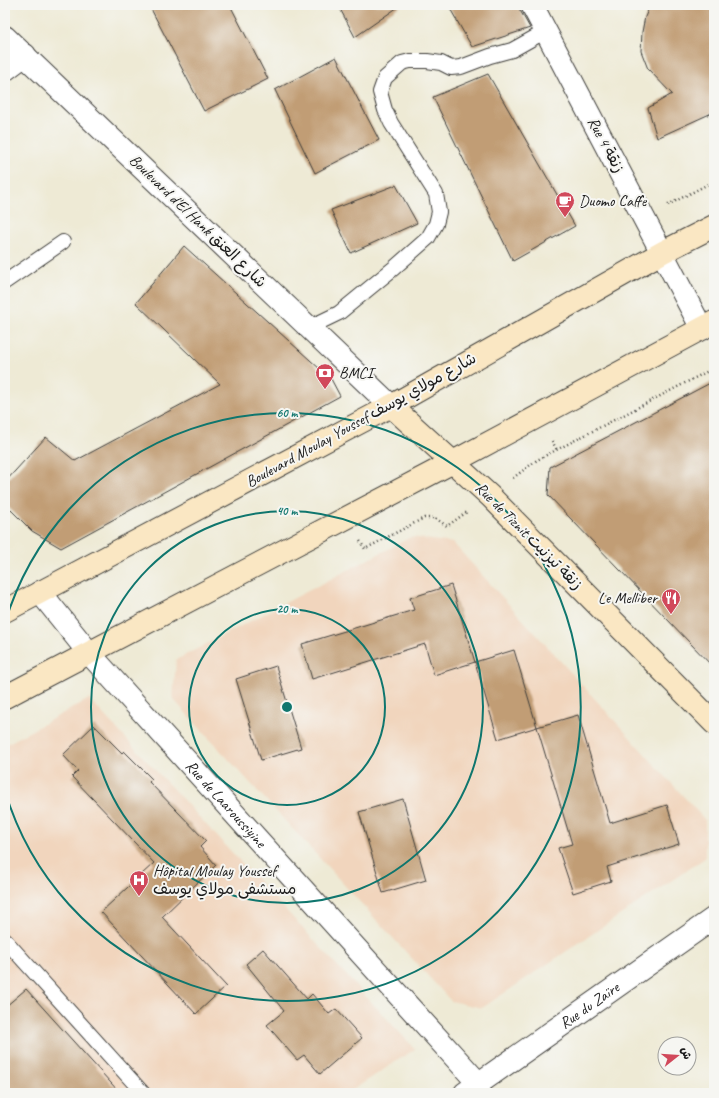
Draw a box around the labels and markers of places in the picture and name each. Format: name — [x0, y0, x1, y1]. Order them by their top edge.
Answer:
cafe icon: Duomo Caffe — [554, 190, 576, 218]
place label: Duomo Caffe — [579, 191, 648, 211]
bank icon: BMCI — [314, 362, 336, 390]
place label: BMCI — [339, 363, 377, 383]
restaurant icon: Le Melliber — [660, 587, 682, 615]
place label: Le Melliber — [598, 588, 659, 608]
centre of rings — [280, 700, 294, 714]
place label: Hôpital Moulay Youssef مستشفى مولاي يوسف — [153, 861, 296, 900]
hospital icon: Hôpital Moulay Youssef مستشفى مولاي يوسف — [128, 869, 150, 897]

